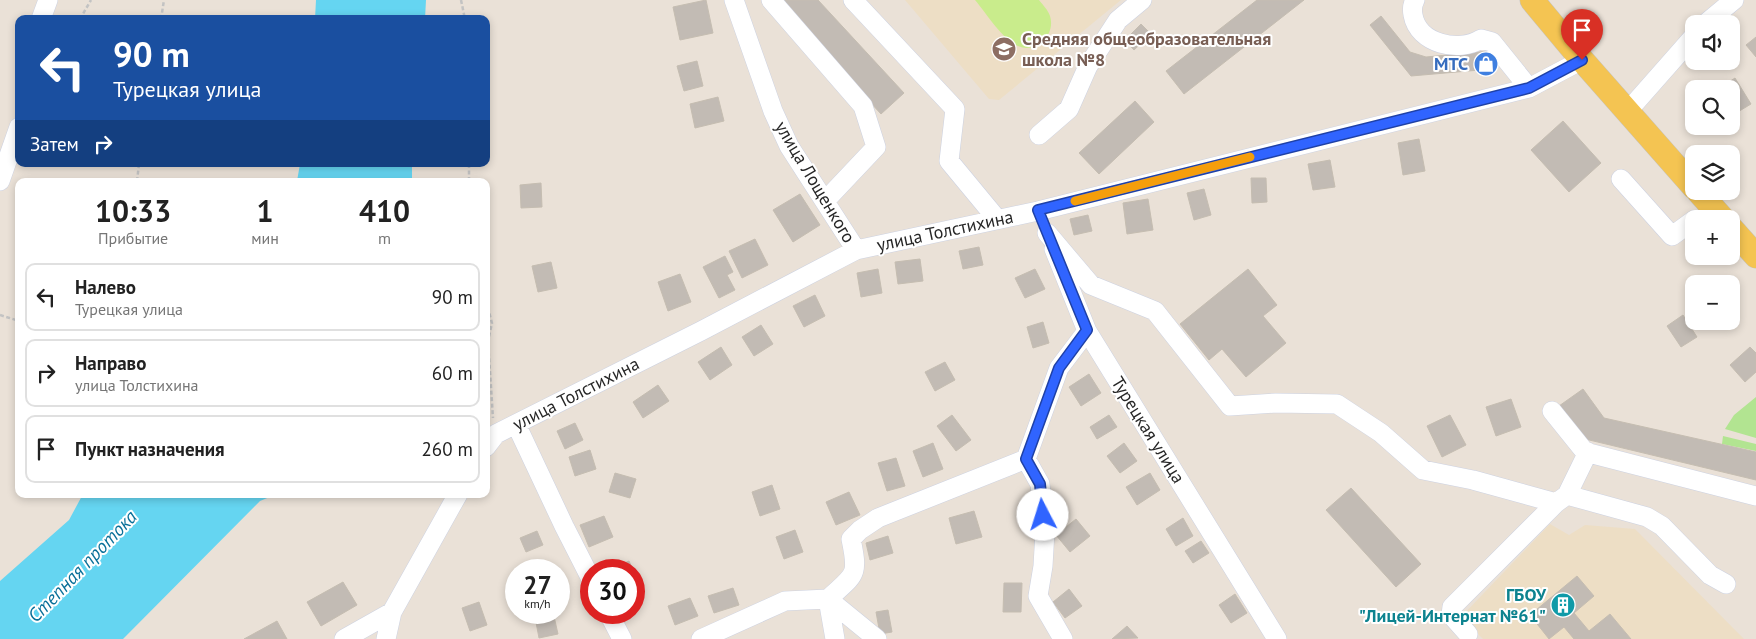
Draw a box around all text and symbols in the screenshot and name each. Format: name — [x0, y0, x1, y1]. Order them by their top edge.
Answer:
pin — [1561, 9, 1603, 60]
map controls — [1685, 15, 1740, 330]
button: sound — [1685, 15, 1740, 70]
icon: arrive — [1568, 16, 1596, 44]
place label: Средняя общеобразовательная школа №8 — [1022, 27, 1271, 71]
text: 90 m — [113, 31, 190, 77]
icon: left — [30, 35, 95, 100]
school or university icon: Средняя общеобразовательная школа №8 — [991, 36, 1017, 62]
shop icon: МТС — [1473, 51, 1499, 77]
place label: МТС — [1434, 52, 1468, 75]
text: Турецкая улица — [113, 75, 262, 103]
button: search — [1685, 80, 1740, 135]
street label: улица Лощенкого — [770, 117, 861, 247]
icon: right — [89, 130, 117, 158]
text: Затем — [30, 132, 79, 156]
button: layers — [1685, 145, 1740, 200]
text: 10:33 — [95, 191, 171, 230]
text: 1 — [257, 191, 274, 230]
text: 410 — [359, 191, 410, 230]
street label: улица Толстихина — [875, 205, 1015, 256]
button: + — [1685, 210, 1740, 265]
text: Прибытие — [98, 228, 168, 248]
text: мин — [251, 228, 279, 248]
text: m — [378, 228, 391, 248]
text: Налево — [75, 275, 136, 299]
button: − — [1685, 275, 1740, 330]
icon: left — [32, 283, 60, 311]
text: 90 m — [432, 285, 473, 309]
text: Турецкая улица — [75, 299, 183, 319]
text: Направо — [75, 351, 146, 375]
street label: улица Толстихина — [509, 352, 643, 435]
icon: right — [32, 359, 60, 387]
text: 60 m — [432, 361, 473, 385]
street label: Турецкая улица — [1106, 372, 1190, 487]
text: улица Толстихина — [75, 375, 198, 395]
icon: arrive — [32, 435, 60, 463]
text: Пункт назначения — [75, 437, 225, 461]
text: 260 m — [421, 437, 473, 461]
position arrow — [1016, 488, 1068, 540]
water label: Степная протока — [22, 504, 142, 627]
speed limit sign: 30 — [580, 559, 645, 624]
text: 27 — [523, 569, 552, 601]
place label: ГБОУ "Лицей-Интернат №61" — [1359, 583, 1547, 627]
building icon: ГБОУ "Лицей-Интернат №61" — [1550, 592, 1576, 618]
text: km/h — [524, 596, 551, 611]

